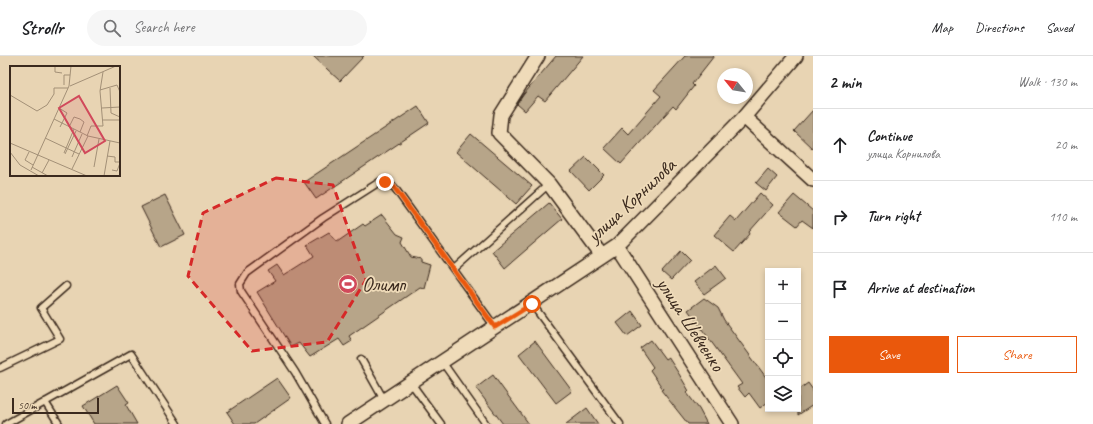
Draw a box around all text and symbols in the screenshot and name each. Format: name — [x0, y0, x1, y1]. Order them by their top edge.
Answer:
search box — [87, 10, 367, 46]
text: Strollr — [20, 16, 63, 40]
icon: search — [101, 17, 123, 39]
text: Search here — [133, 18, 195, 37]
text: Map — [932, 19, 953, 36]
text: Directions — [975, 19, 1024, 36]
text: Saved — [1046, 19, 1073, 36]
inset map — [10, 66, 120, 176]
north arrow — [717, 68, 753, 104]
text: 2 min — [829, 72, 862, 93]
text: Walk · 130 m — [1018, 74, 1077, 90]
text: Continue — [867, 127, 912, 146]
icon: ahead — [829, 134, 851, 156]
text: 20 m — [1055, 137, 1077, 153]
text: улица Корнилова — [867, 146, 940, 162]
street label: улица Корнилова — [581, 152, 682, 248]
route end — [376, 173, 394, 191]
icon: right — [829, 206, 851, 228]
text: Turn right — [867, 207, 920, 226]
text: 110 m — [1049, 209, 1077, 225]
map controls — [765, 268, 801, 412]
button: + — [765, 268, 801, 304]
place label: Олимп — [362, 272, 407, 297]
street label: улица Шевченко — [650, 272, 731, 377]
sports icon: Олимп — [337, 273, 359, 295]
icon: arrive — [829, 278, 851, 300]
text: Arrive at destination — [867, 279, 974, 298]
route start — [523, 295, 541, 313]
button: − — [765, 304, 801, 340]
button: Save — [829, 336, 949, 373]
button: Share — [957, 336, 1077, 373]
button: locate — [765, 340, 801, 376]
button: layers — [765, 376, 801, 412]
scale bar — [12, 396, 99, 415]
text: 50 m — [18, 398, 37, 412]

